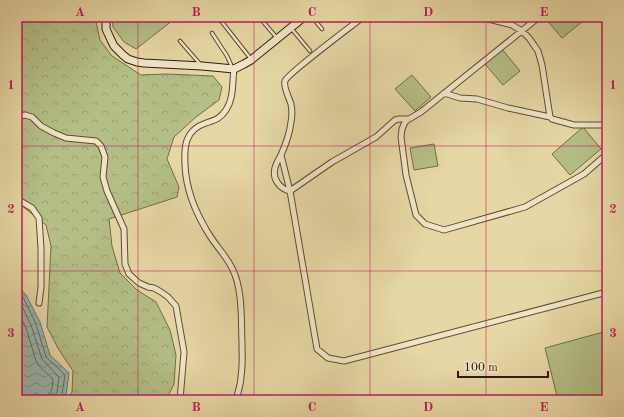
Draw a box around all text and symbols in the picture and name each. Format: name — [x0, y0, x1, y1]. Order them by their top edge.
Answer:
text: A — [75, 6, 85, 19]
text: B — [191, 6, 201, 19]
text: C — [308, 6, 316, 19]
text: D — [423, 6, 433, 19]
text: E — [540, 6, 549, 19]
text: 1 — [7, 79, 15, 92]
text: 1 — [609, 79, 617, 92]
text: 2 — [7, 203, 15, 216]
text: 2 — [609, 203, 617, 216]
text: 3 — [7, 327, 15, 340]
text: 3 — [609, 327, 617, 340]
scale bar — [458, 353, 548, 379]
text: 100 m — [464, 362, 498, 374]
text: A — [75, 401, 85, 414]
text: B — [191, 401, 201, 414]
text: C — [308, 401, 316, 414]
text: D — [423, 401, 433, 414]
text: E — [540, 401, 549, 414]

